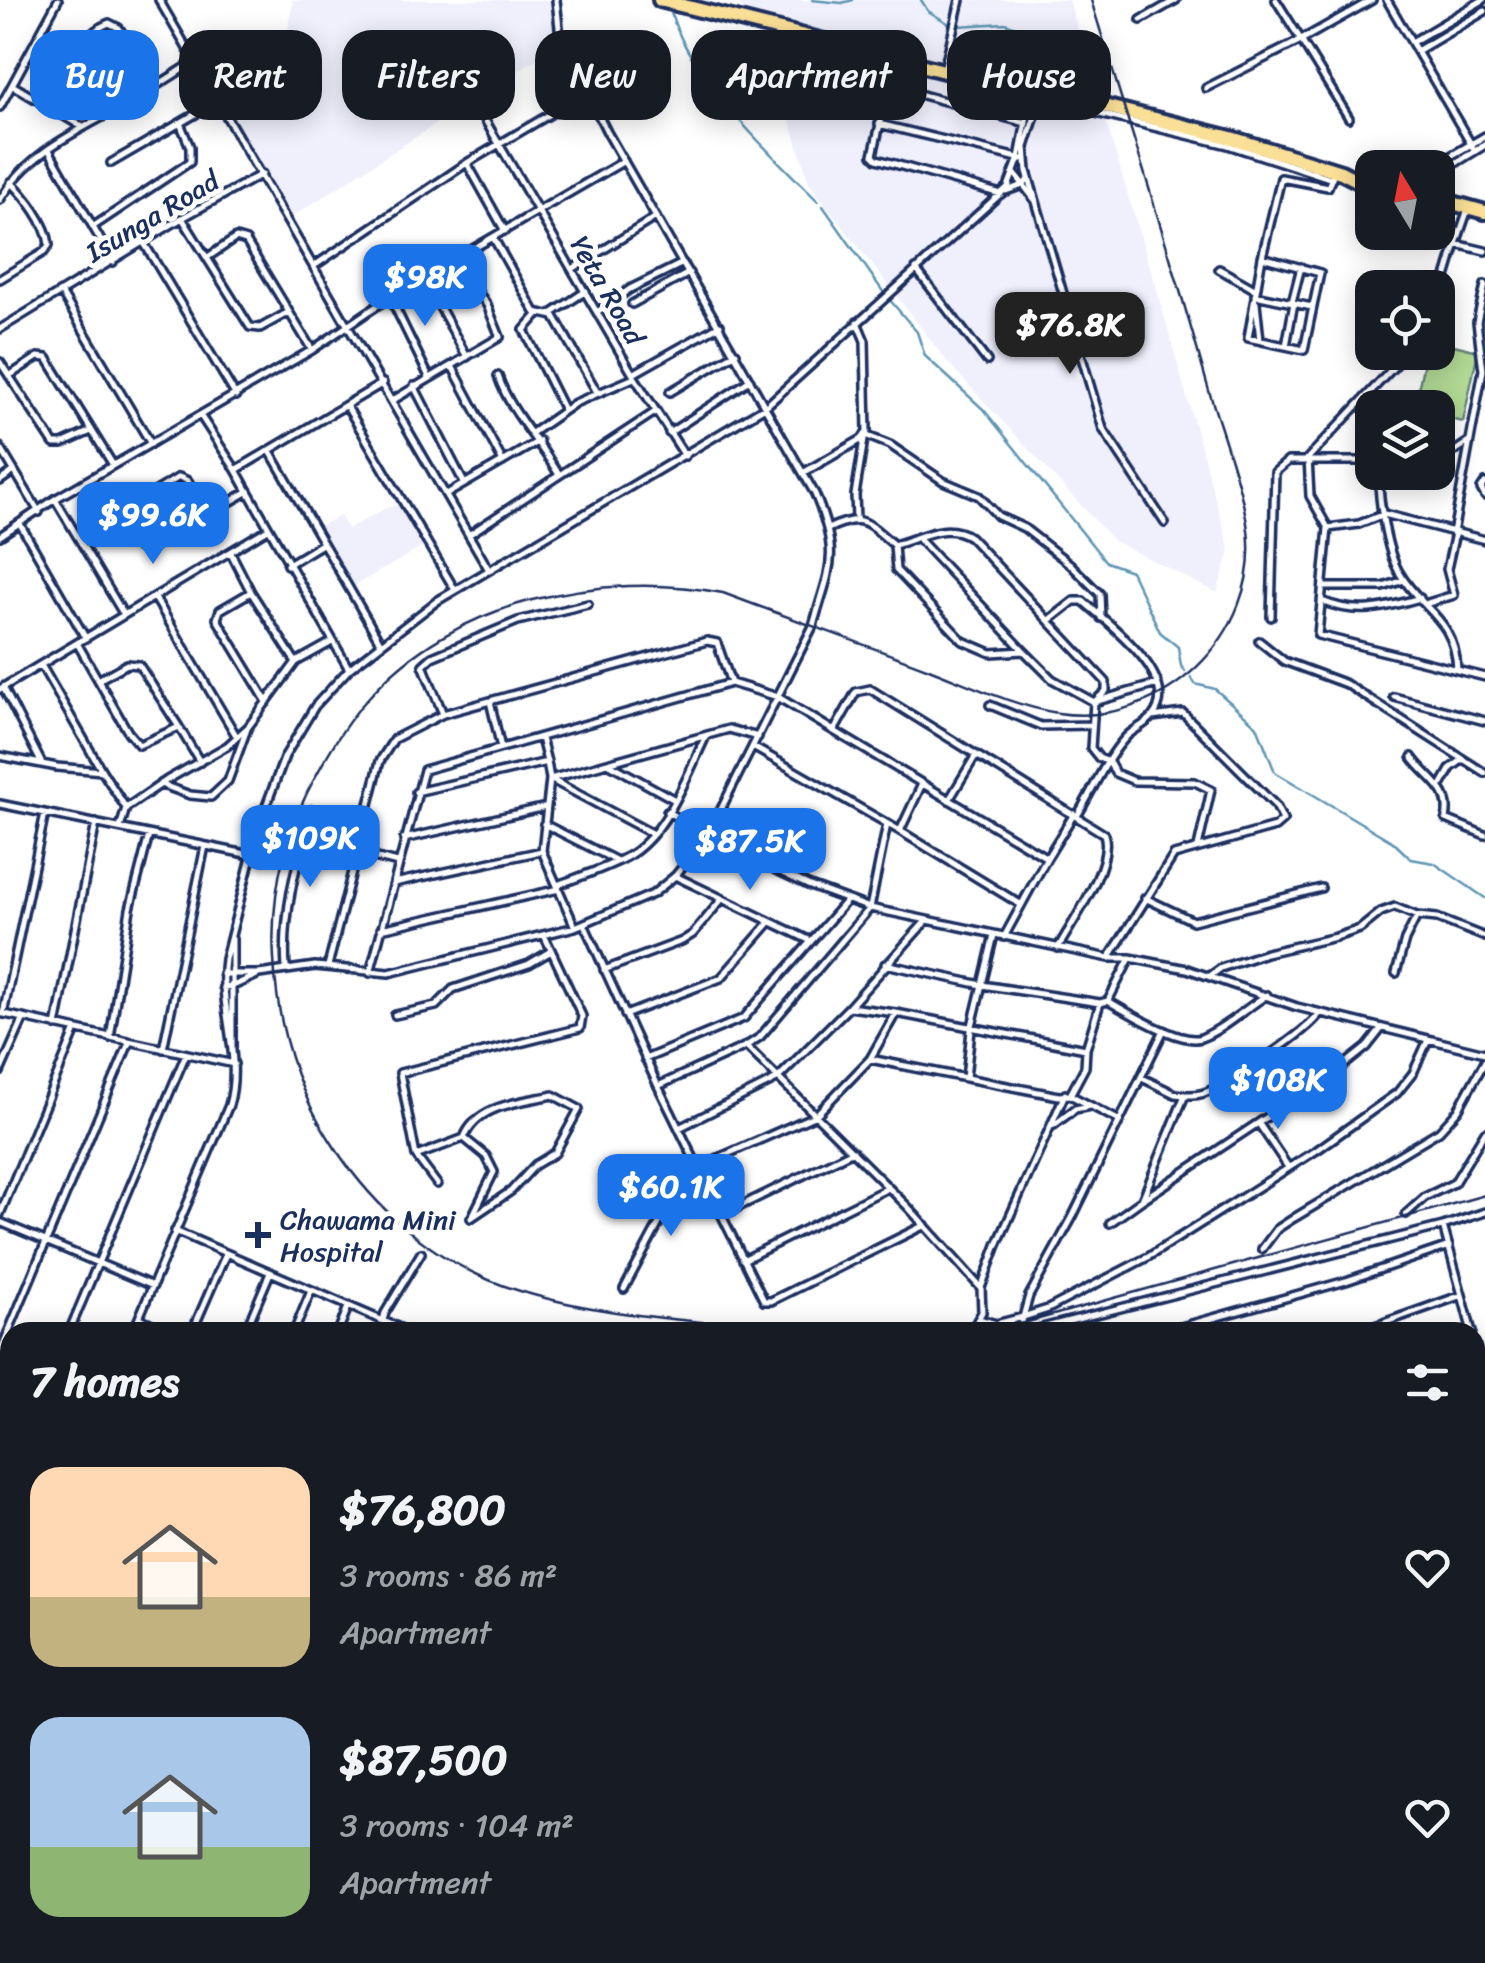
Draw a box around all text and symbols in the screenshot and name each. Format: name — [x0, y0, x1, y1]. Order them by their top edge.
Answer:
chip: Buy — [30, 30, 159, 120]
chip: Rent — [179, 30, 322, 120]
chip: Filters — [342, 30, 515, 120]
chip: New — [535, 30, 671, 120]
chip: Apartment — [691, 30, 927, 120]
chip: House — [947, 30, 1111, 120]
north arrow — [1355, 150, 1455, 250]
map controls — [1355, 150, 1455, 490]
street label: Isunga Road — [75, 156, 231, 276]
street label: Yeta Road — [556, 226, 660, 356]
pin: $98K — [366, 244, 484, 329]
text: $98K — [385, 248, 465, 305]
button: locate — [1355, 270, 1455, 370]
pin: $76.8K — [989, 292, 1151, 377]
text: $76.8K — [1017, 296, 1123, 353]
button: layers — [1355, 390, 1455, 490]
pin: $99.6K — [72, 482, 234, 567]
text: $99.6K — [99, 486, 207, 543]
pin: $109K — [240, 805, 380, 890]
pin: $87.5K — [669, 808, 831, 893]
text: $109K — [263, 809, 357, 866]
text: $87.5K — [696, 812, 804, 869]
pin: $108K — [1208, 1047, 1348, 1132]
text: $108K — [1231, 1051, 1325, 1108]
pin: $60.1K — [590, 1154, 752, 1239]
text: $60.1K — [620, 1158, 722, 1215]
place label: Chawama Mini Hospital — [280, 1195, 457, 1276]
marker: Chawama Mini Hospital — [245, 1222, 271, 1248]
text: 7 homes — [30, 1345, 179, 1419]
icon: filters — [1400, 1355, 1455, 1410]
text: $76,800 — [340, 1473, 506, 1547]
icon: home — [110, 1507, 230, 1627]
icon: heart — [1400, 1540, 1455, 1595]
text: 3 rooms · 86 m² — [340, 1547, 557, 1604]
text: Apartment — [340, 1604, 491, 1661]
text: $87,500 — [340, 1723, 508, 1797]
icon: home — [110, 1757, 230, 1877]
icon: heart — [1400, 1790, 1455, 1845]
text: 3 rooms · 104 m² — [340, 1797, 574, 1854]
text: Apartment — [340, 1854, 491, 1911]

